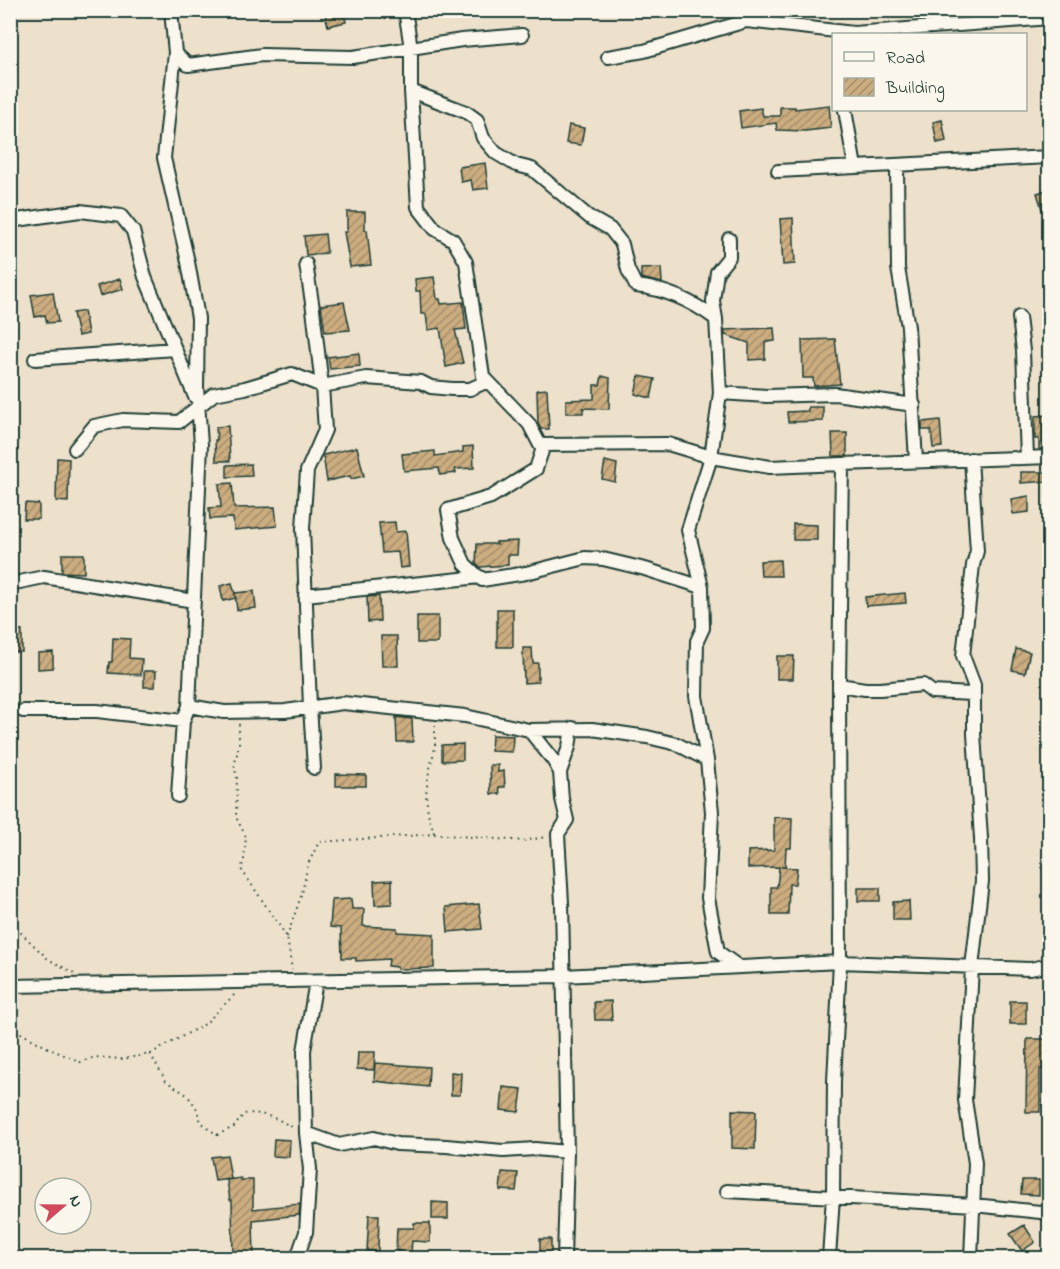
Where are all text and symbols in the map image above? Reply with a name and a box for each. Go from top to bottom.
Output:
legend [832,33,1027,111]
text: Road [886,46,925,72]
text: Building [885,76,945,103]
north arrow [33,1176,93,1236]
text: N [62,1192,88,1211]

